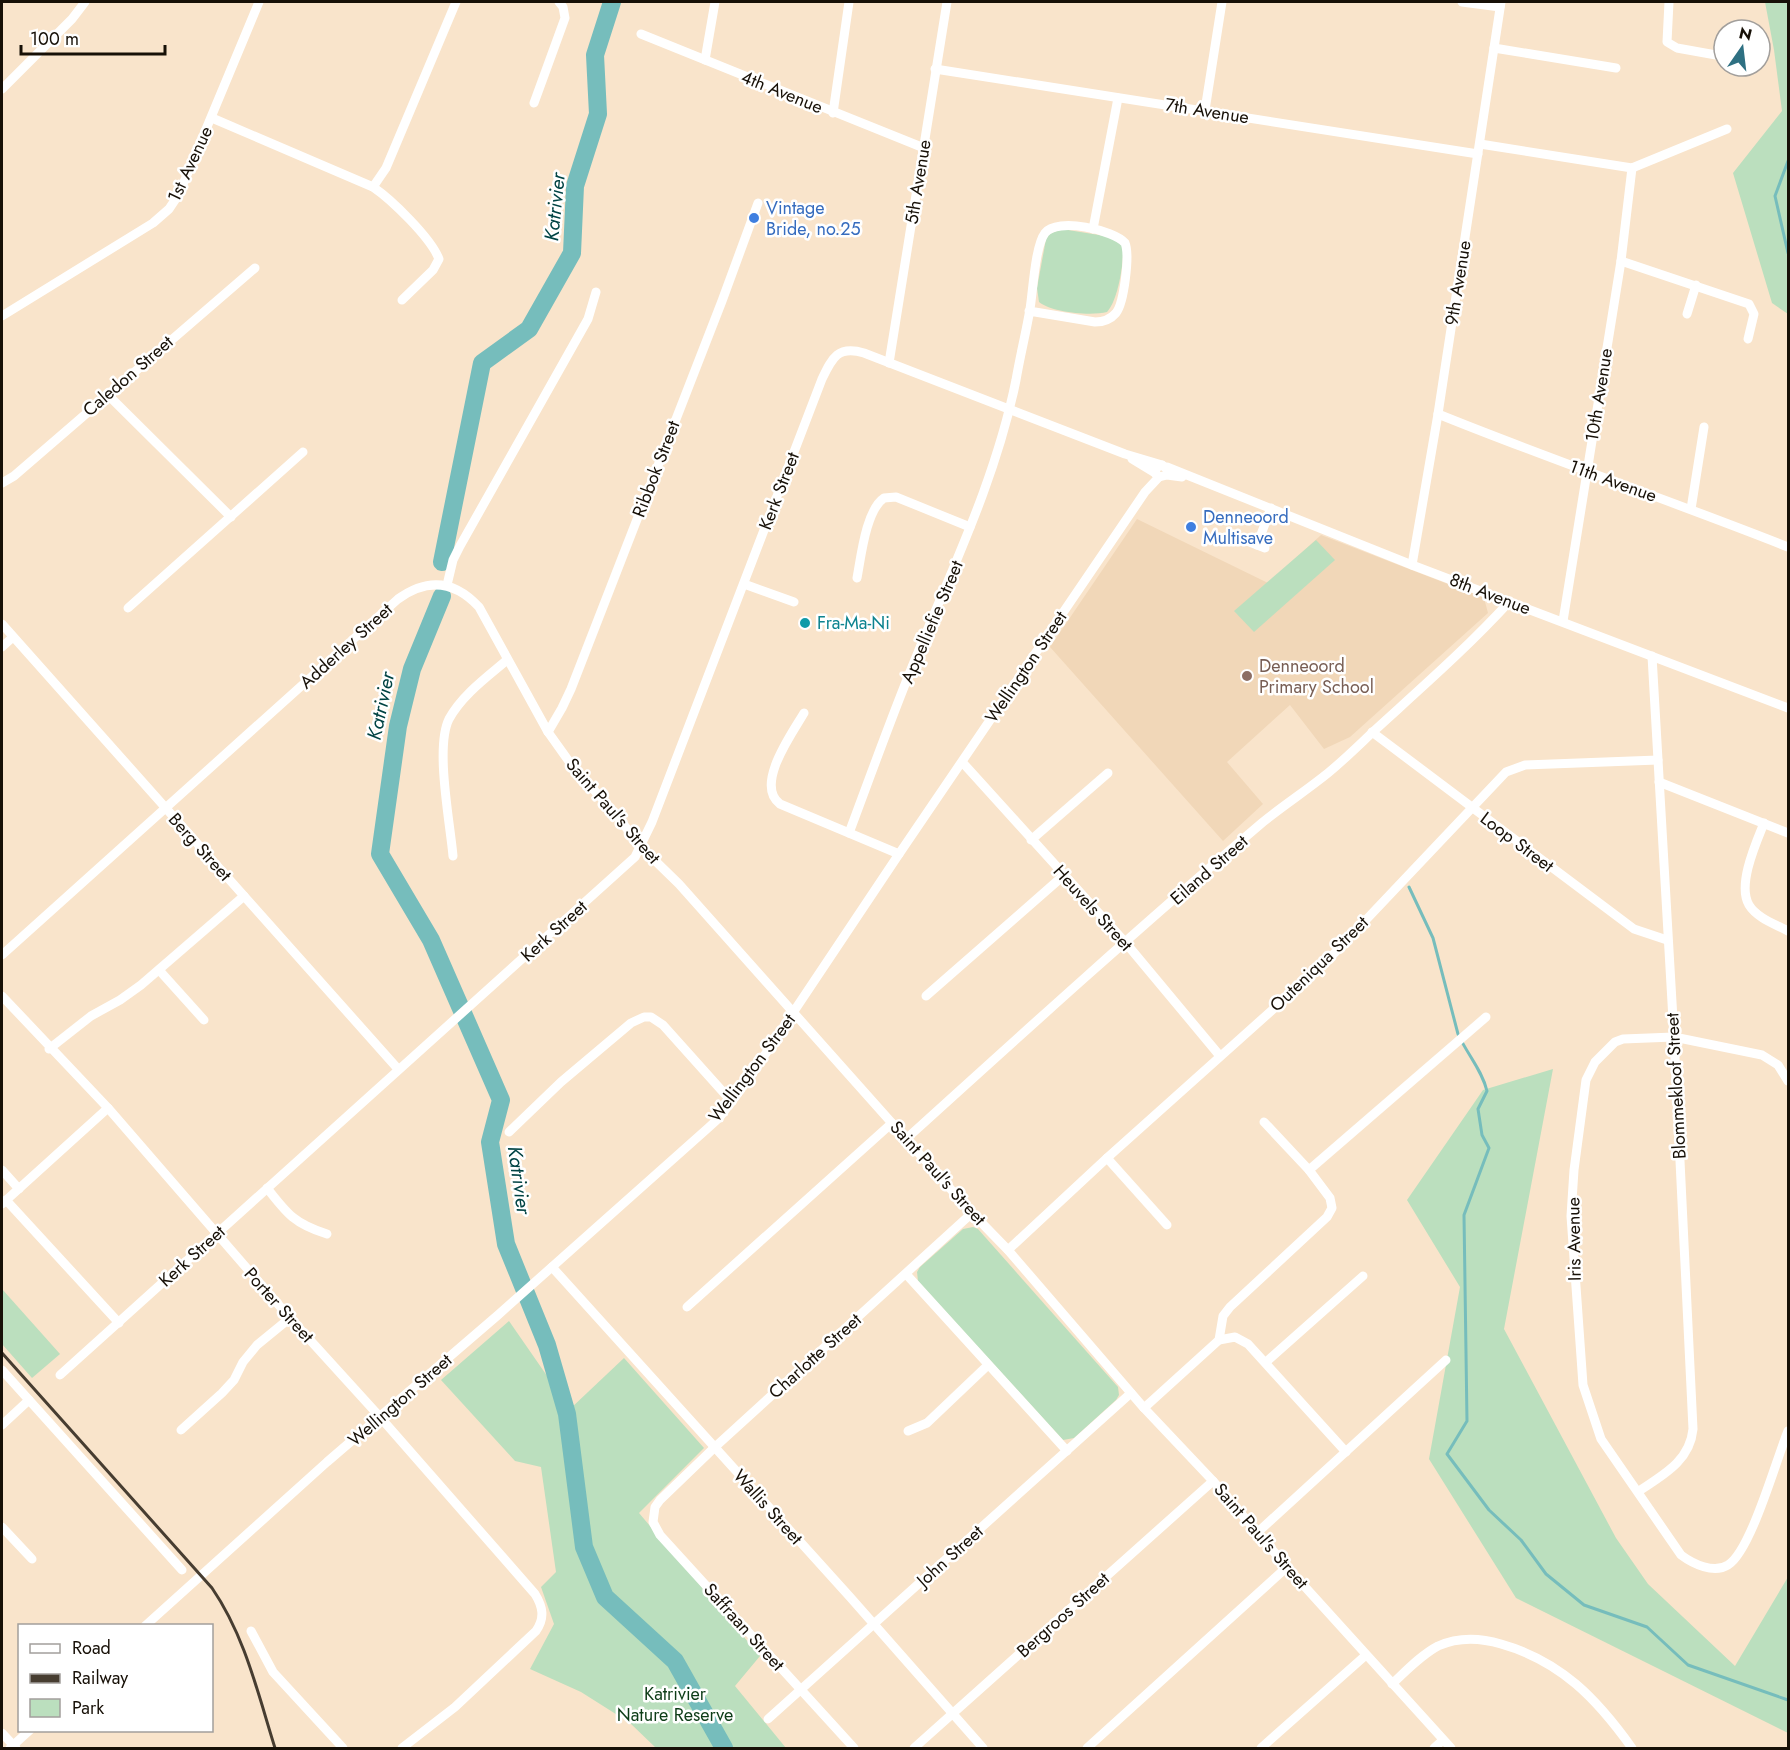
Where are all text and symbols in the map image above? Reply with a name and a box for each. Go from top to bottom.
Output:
scale bar [21,18,165,56]
north arrow [1712,18,1772,78]
text: N [1737,21,1754,47]
text: 100 m [30,26,79,52]
street label: 4th Avenue [737,64,827,120]
street label: 7th Avenue [1163,92,1251,130]
street label: 1st Avenue [161,122,219,206]
street label: 5th Avenue [898,138,938,226]
water label: Katrivier [537,170,573,243]
place label: Vintage Bride, no.25 [766,195,861,242]
marker: Vintage Bride, no.25 [747,211,761,225]
street label: 9th Avenue [1438,239,1478,327]
street label: Caledon Street [77,329,179,423]
street label: 10th Avenue [1579,346,1619,444]
street label: Ribbok Street [626,416,687,521]
street label: Kerk Street [752,448,806,534]
street label: 11th Avenue [1566,453,1660,509]
place label: Denneoord Multisave [1203,504,1289,551]
marker: Denneoord Multisave [1184,520,1198,534]
street label: Appelliefie Street [894,556,970,688]
street label: 8th Avenue [1446,567,1534,621]
street label: Adderley Street [294,597,399,695]
street label: Wellington Street [979,605,1074,728]
place label: Fra-Ma-Ni [817,610,890,636]
marker: Fra-Ma-Ni [798,616,812,630]
place label: Denneoord Primary School [1259,653,1374,700]
water label: Katrivier [360,668,403,743]
marker: Denneoord Primary School [1240,669,1254,683]
street label: Saint Paul's Street [560,752,667,870]
street label: Loop Street [1475,806,1560,879]
street label: Berg Street [162,807,238,887]
street label: Eiland Street [1164,828,1254,911]
street label: Heuvels Street [1047,859,1139,957]
street label: Kerk Street [515,894,593,968]
street label: Outeniqua Street [1264,910,1375,1018]
street label: Wellington Street [702,1008,802,1128]
street label: Blommekloof Street [1659,1011,1693,1160]
street label: Saint Paul's Street [884,1115,993,1232]
water label: Katrivier [500,1144,538,1217]
street label: Iris Avenue [1560,1197,1588,1281]
street label: Kerk Street [153,1219,231,1293]
street label: Porter Street [238,1262,320,1349]
street label: Charlotte Street [763,1307,868,1405]
street label: Wellington Street [342,1347,458,1453]
street label: Wallis Street [727,1464,809,1551]
street label: Saint Paul's Street [1208,1477,1315,1595]
street label: John Street [910,1519,989,1594]
street label: Bergroos Street [1011,1566,1116,1664]
street label: Saffraan Street [698,1577,791,1677]
legend [18,1624,213,1732]
text: Road [72,1635,111,1661]
text: Railway [72,1665,128,1691]
park label: Katrivier Nature Reserve [617,1681,733,1728]
text: Park [72,1695,104,1721]

